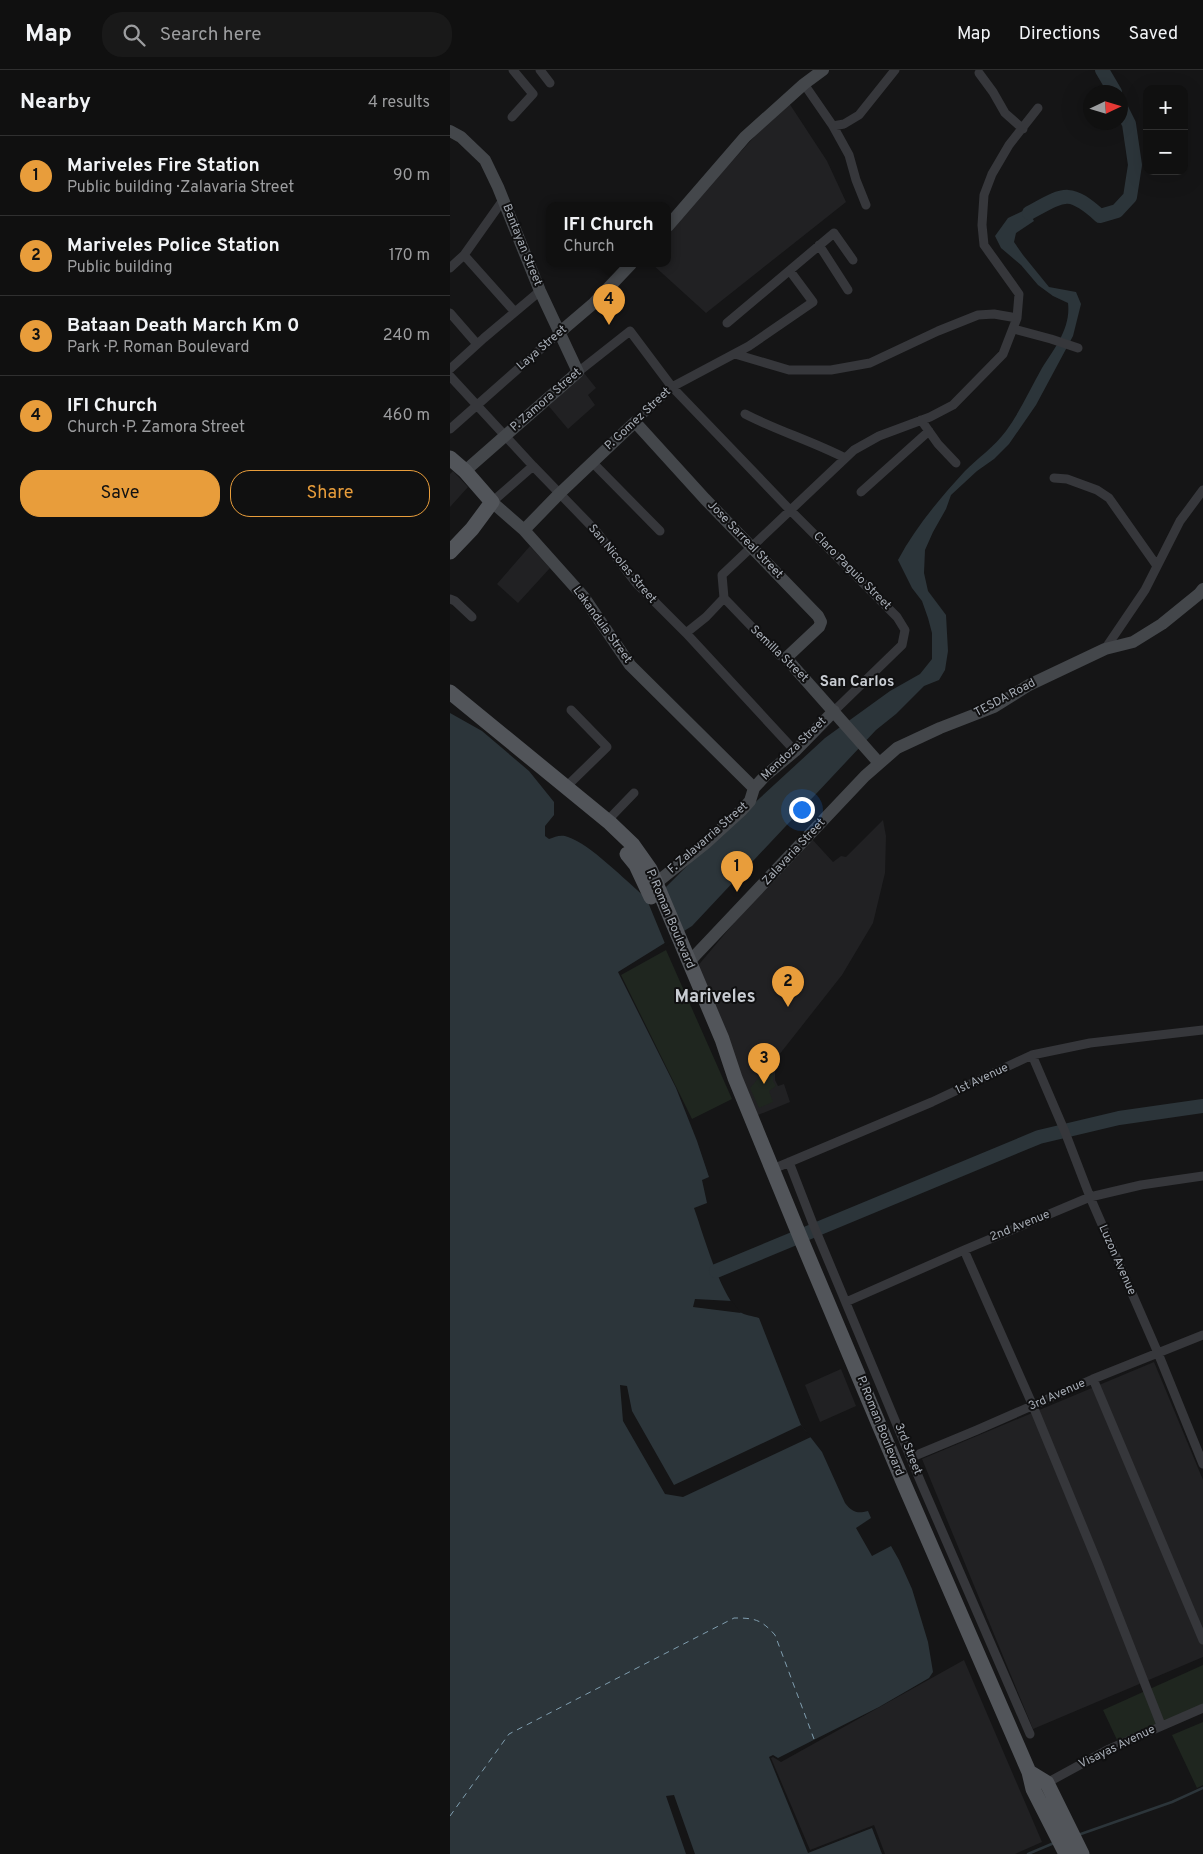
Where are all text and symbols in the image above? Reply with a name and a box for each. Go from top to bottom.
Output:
search box [102,12,452,57]
text: Map [25,20,72,50]
icon: search [120,21,148,49]
text: Search here [160,23,261,47]
text: Map [957,23,991,46]
text: Directions [1019,23,1101,46]
text: Saved [1129,23,1178,46]
north arrow [1083,85,1128,130]
map controls [1143,85,1188,175]
button: + [1143,85,1188,130]
text: Nearby [20,89,91,116]
text: 4 results [368,93,430,113]
button: − [1143,130,1188,175]
text: Mariveles Fire Station [67,154,260,178]
text: 1 [33,166,39,186]
text: 90 m [393,166,430,186]
text: Public building · Zalavaria Street [67,178,294,198]
street label: Bantayan Street [498,202,546,288]
popup [546,202,671,267]
text: IFI Church [563,213,654,237]
text: Mariveles Police Station [67,234,280,258]
text: Church [563,237,615,257]
text: 2 [31,246,41,266]
text: 170 m [389,246,430,266]
text: Public building [67,258,172,278]
pin: 4 [593,284,625,325]
text: Bataan Death March Km 0 [67,314,299,338]
street label: Laya Street [514,322,570,374]
text: 3 [31,326,41,346]
text: 240 m [383,326,430,346]
text: Park · P. Roman Boulevard [67,338,249,358]
street label: P. Zamora Street [507,365,585,435]
street label: P. Gomez Street [601,384,675,454]
text: IFI Church [67,394,157,418]
text: 4 [31,406,41,426]
text: 460 m [383,406,430,426]
text: Church · P. Zamora Street [67,418,245,438]
button: Save [20,470,220,517]
button: Share [230,470,430,517]
street label: Jose Sarreal Street [704,498,786,582]
street label: San Nicolas Street [584,521,660,607]
street label: Claro Paguio Street [810,529,894,613]
street label: Lakandula Street [569,583,635,667]
street label: Semilla Street [746,622,812,686]
district label: San Carlos [820,673,894,692]
street label: TESDA Road [972,675,1038,721]
street label: Mendoza Street [758,714,830,784]
your location [789,797,815,823]
street label: F. Zalavarria Street [664,799,752,877]
street label: Zalavaria Street [759,815,829,889]
pin: 1 [721,851,753,892]
street label: P. Roman Boulevard [642,867,698,971]
pin: 2 [772,966,804,1007]
district label: Mariveles [674,986,756,1009]
pin: 3 [748,1043,780,1084]
street label: 1st Avenue [953,1060,1011,1098]
street label: 2nd Avenue [988,1207,1052,1245]
street label: Luzon Avenue [1094,1222,1140,1298]
street label: P. Roman Boulevard [853,1374,907,1478]
street label: 3rd Avenue [1026,1375,1088,1415]
street label: 3rd Street [890,1421,926,1477]
street label: Visayas Avenue [1076,1722,1158,1772]

